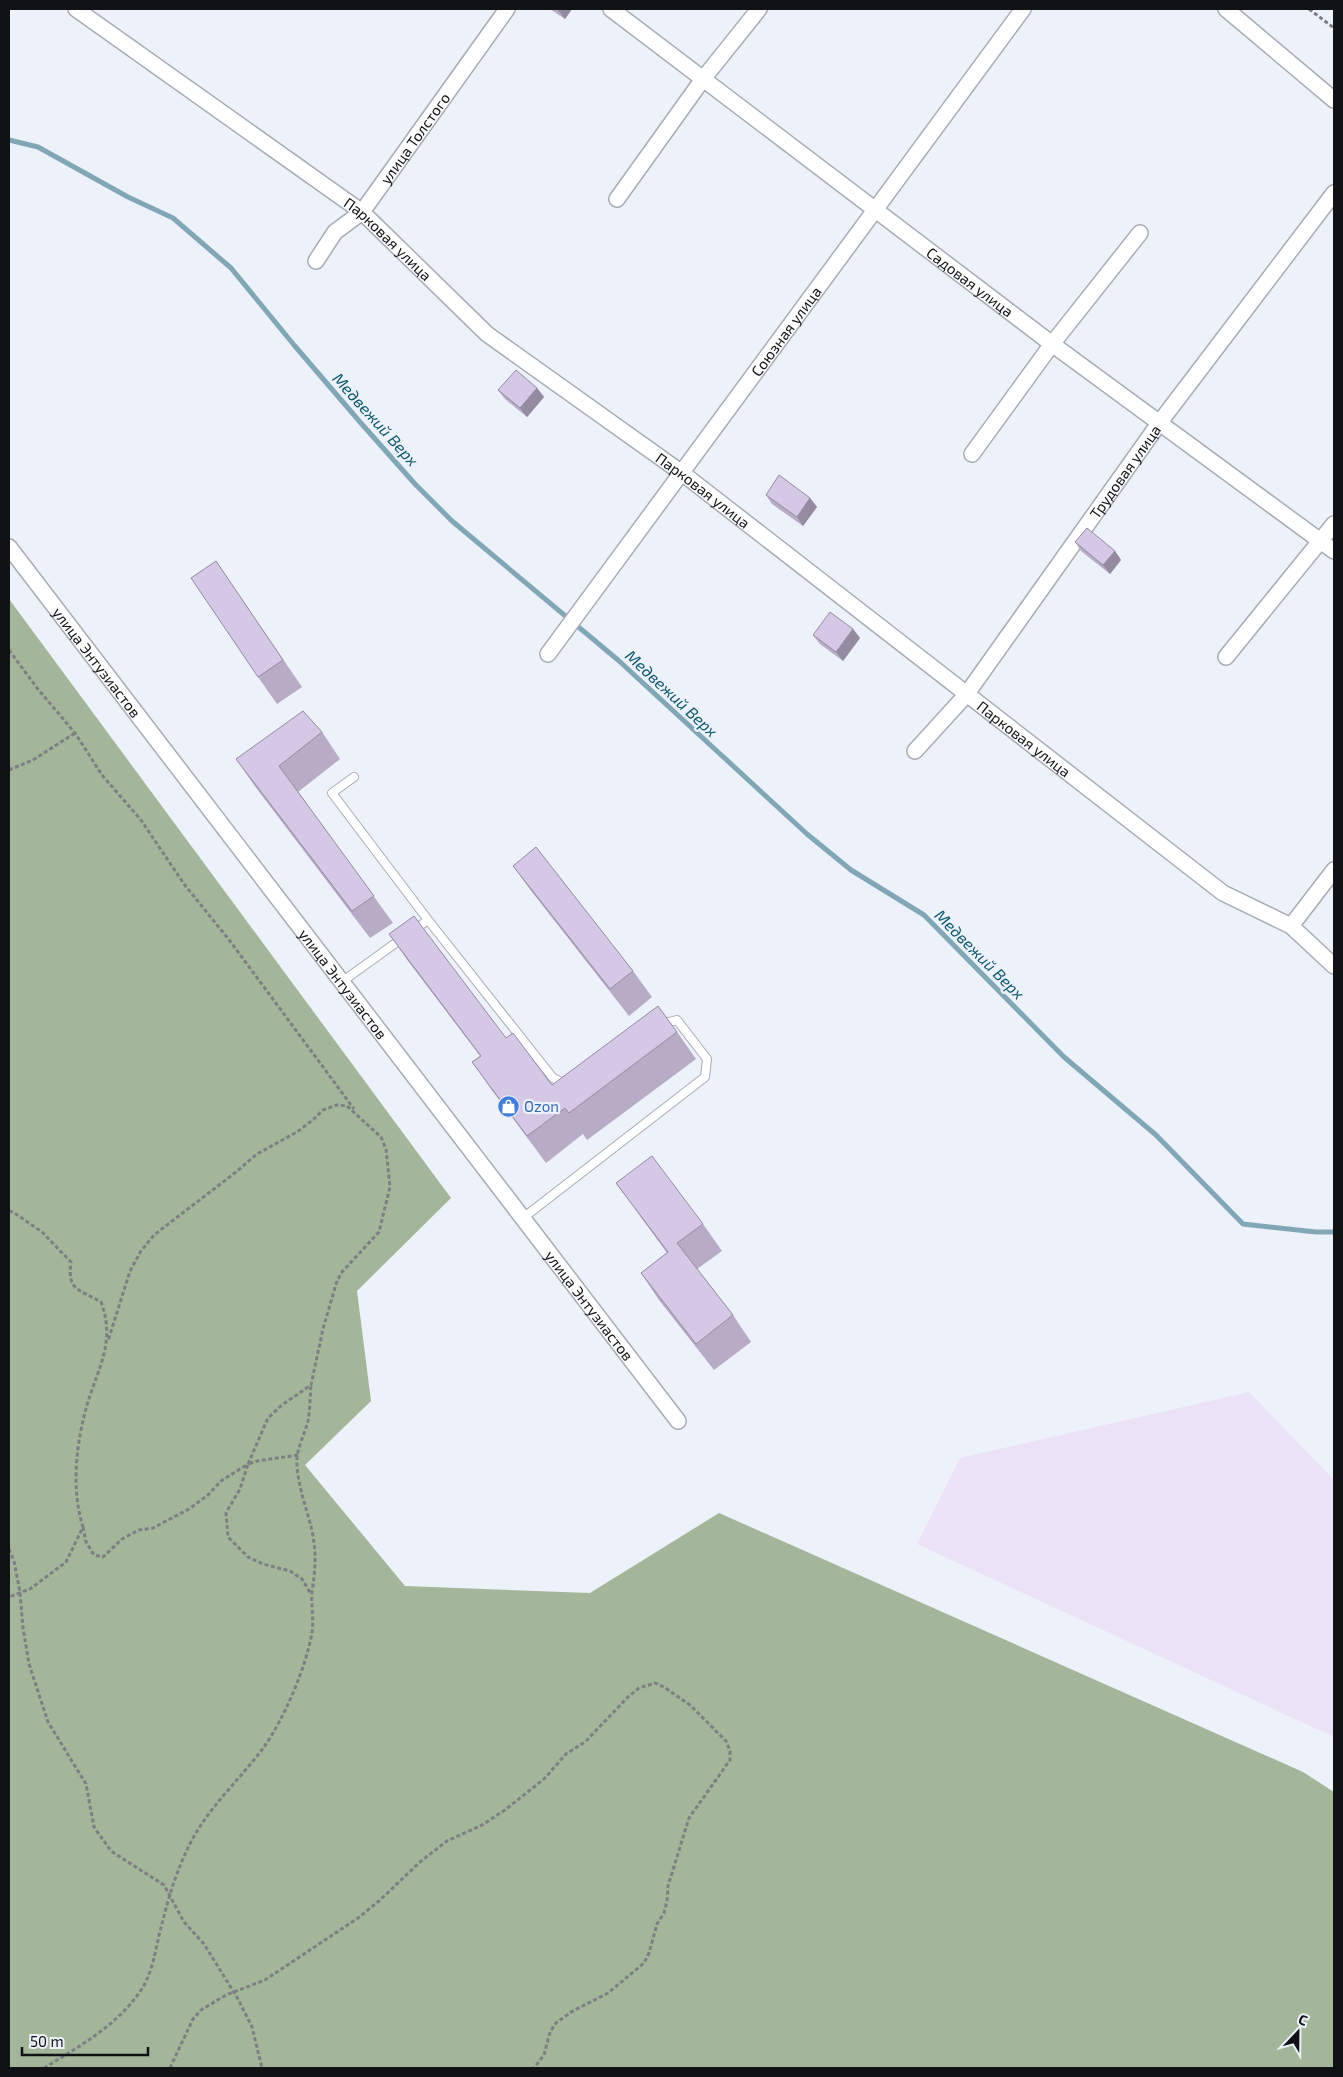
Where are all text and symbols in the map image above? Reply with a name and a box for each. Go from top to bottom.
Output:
street label: улица Толстого [376,89,453,188]
street label: Парковая улица [341,193,436,284]
street label: Садовая улица [923,243,1017,320]
street label: Союзная улица [747,283,825,379]
water label: Медвежий Верх [329,368,423,470]
street label: Трудовая улица [1085,421,1164,522]
street label: Парковая улица [653,448,754,532]
street label: улица Энтузиастов [48,603,145,721]
water label: Медвежий Верх [622,646,722,741]
street label: Парковая улица [974,697,1075,781]
water label: Медвежий Верх [931,905,1029,1003]
street label: улица Энтузиастов [295,925,391,1042]
shop icon: Ozon [496,1094,520,1118]
place label: Ozon [524,1097,559,1115]
street label: улица Энтузиастов [541,1247,637,1364]
north arrow [1273,2007,1323,2057]
text: С [1296,2010,1310,2029]
scale bar [22,2024,149,2056]
text: 50 m [30,2032,64,2050]

